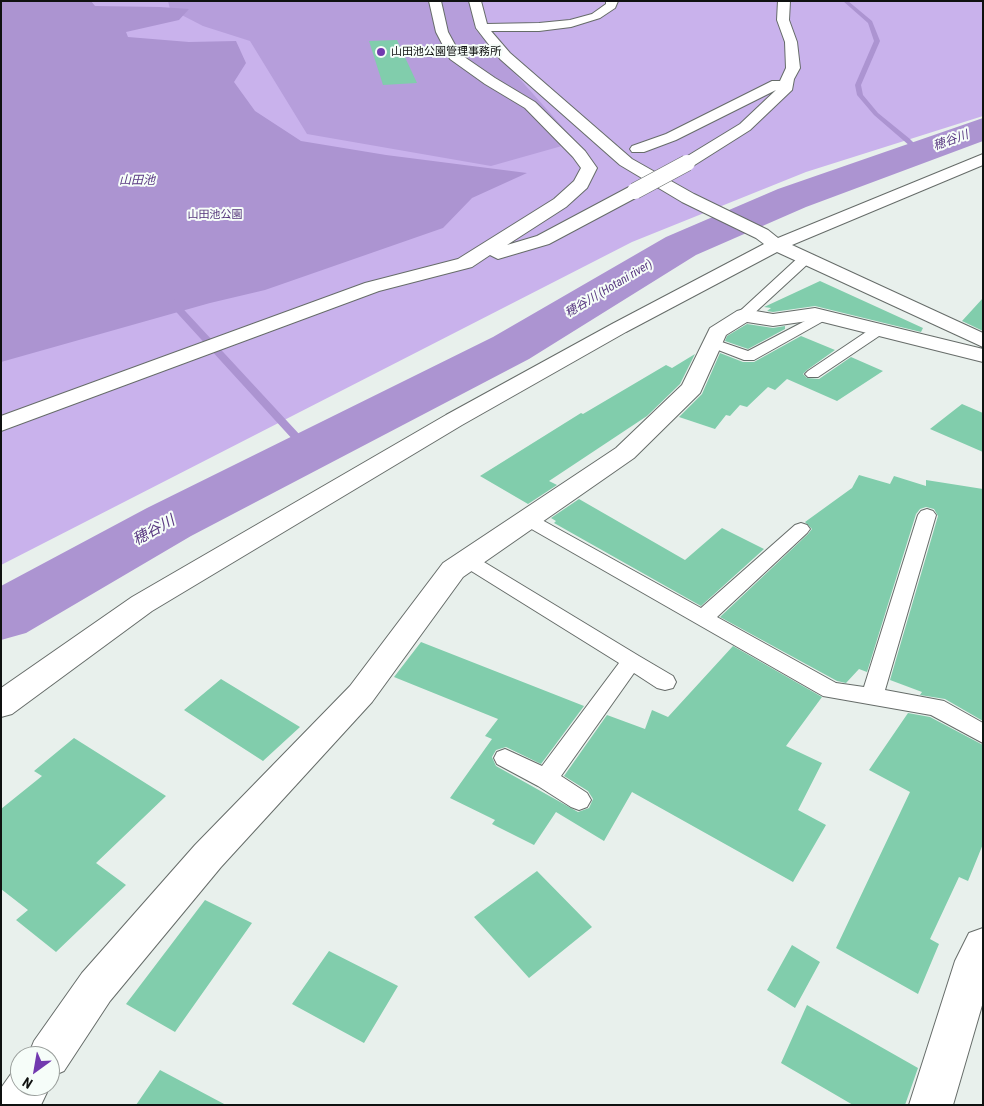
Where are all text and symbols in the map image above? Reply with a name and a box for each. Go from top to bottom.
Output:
place label: 山田池公園管理事務所 [391,45,501,59]
marker: 山田池公園管理事務所 [375,46,387,58]
water label: 穂谷川 [932,128,970,154]
water label: 山田池 [119,174,155,188]
park label: 山田池公園 [188,208,242,222]
water label: 穂谷川 (Hotani river) [563,257,655,321]
water label: 穂谷川 [130,512,178,550]
north arrow [10,1046,60,1096]
text: N [20,1074,35,1092]

